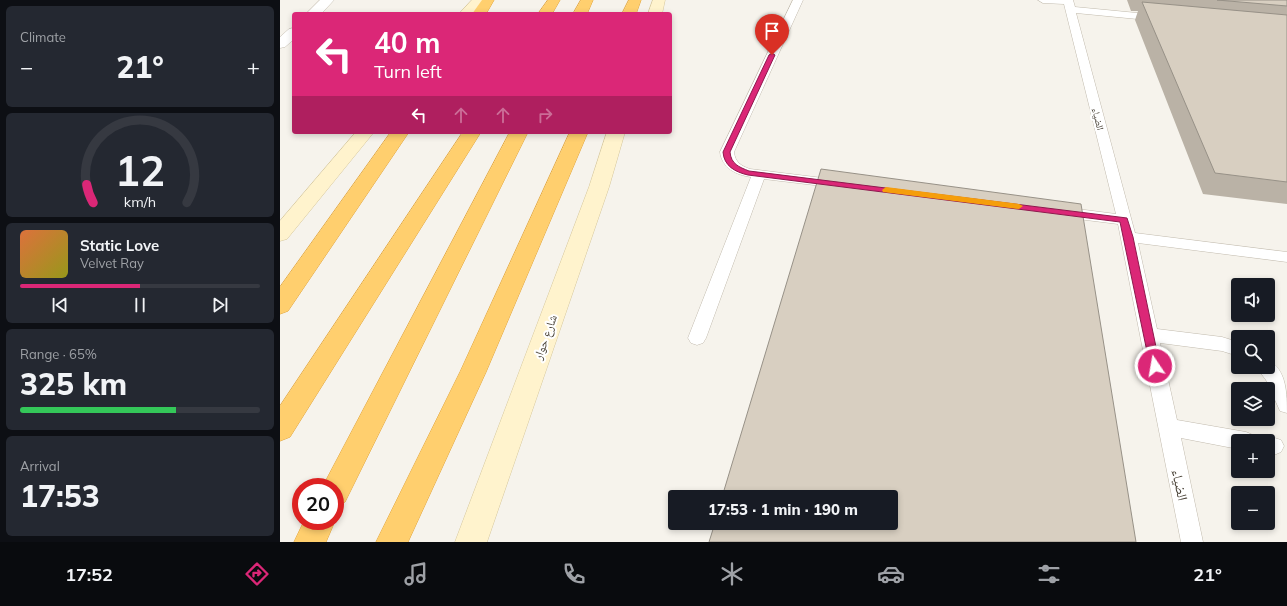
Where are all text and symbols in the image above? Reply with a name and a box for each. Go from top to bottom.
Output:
pin [755,14,789,55]
icon: arrive [761,20,783,42]
text: 40 m [374,25,440,60]
icon: left [308,28,360,80]
text: Climate [20,29,66,45]
text: 21° [116,48,164,86]
text: − [20,53,33,81]
text: + [247,53,260,81]
text: Turn left [374,60,442,83]
icon: left [408,104,430,126]
icon: ahead [450,104,472,126]
icon: ahead [492,104,514,126]
icon: right [534,104,556,126]
street label: الضياء [1089,106,1107,132]
text: 12 [115,143,165,195]
text: km/h [124,192,156,210]
text: Static Love [80,236,159,255]
text: Velvet Ray [80,255,144,271]
map controls [1231,278,1275,530]
button: sound [1231,278,1275,322]
icon: previous [49,294,71,316]
icon: pause [129,294,151,316]
icon: next [209,294,231,316]
street label: شارع حوار [530,312,561,363]
button: search [1231,330,1275,374]
position arrow [1134,345,1176,387]
text: Range · 65% [20,346,97,362]
text: 325 km [20,365,127,403]
button: layers [1231,382,1275,426]
button: + [1231,434,1275,478]
text: Arrival [20,458,60,474]
street label: الضياء [1168,468,1192,502]
text: 17:53 [20,477,100,515]
speed limit sign: 20 [292,478,344,530]
button: − [1231,486,1275,530]
text: 17:53 · 1 min · 190 m [708,500,858,519]
icon: directions [243,560,271,588]
icon: music [402,560,430,588]
icon: phone [560,560,588,588]
icon: climate [718,560,746,588]
icon: car [877,560,905,588]
icon: filters [1035,560,1063,588]
text: 17:52 [65,563,113,586]
text: 21° [1193,563,1222,586]

